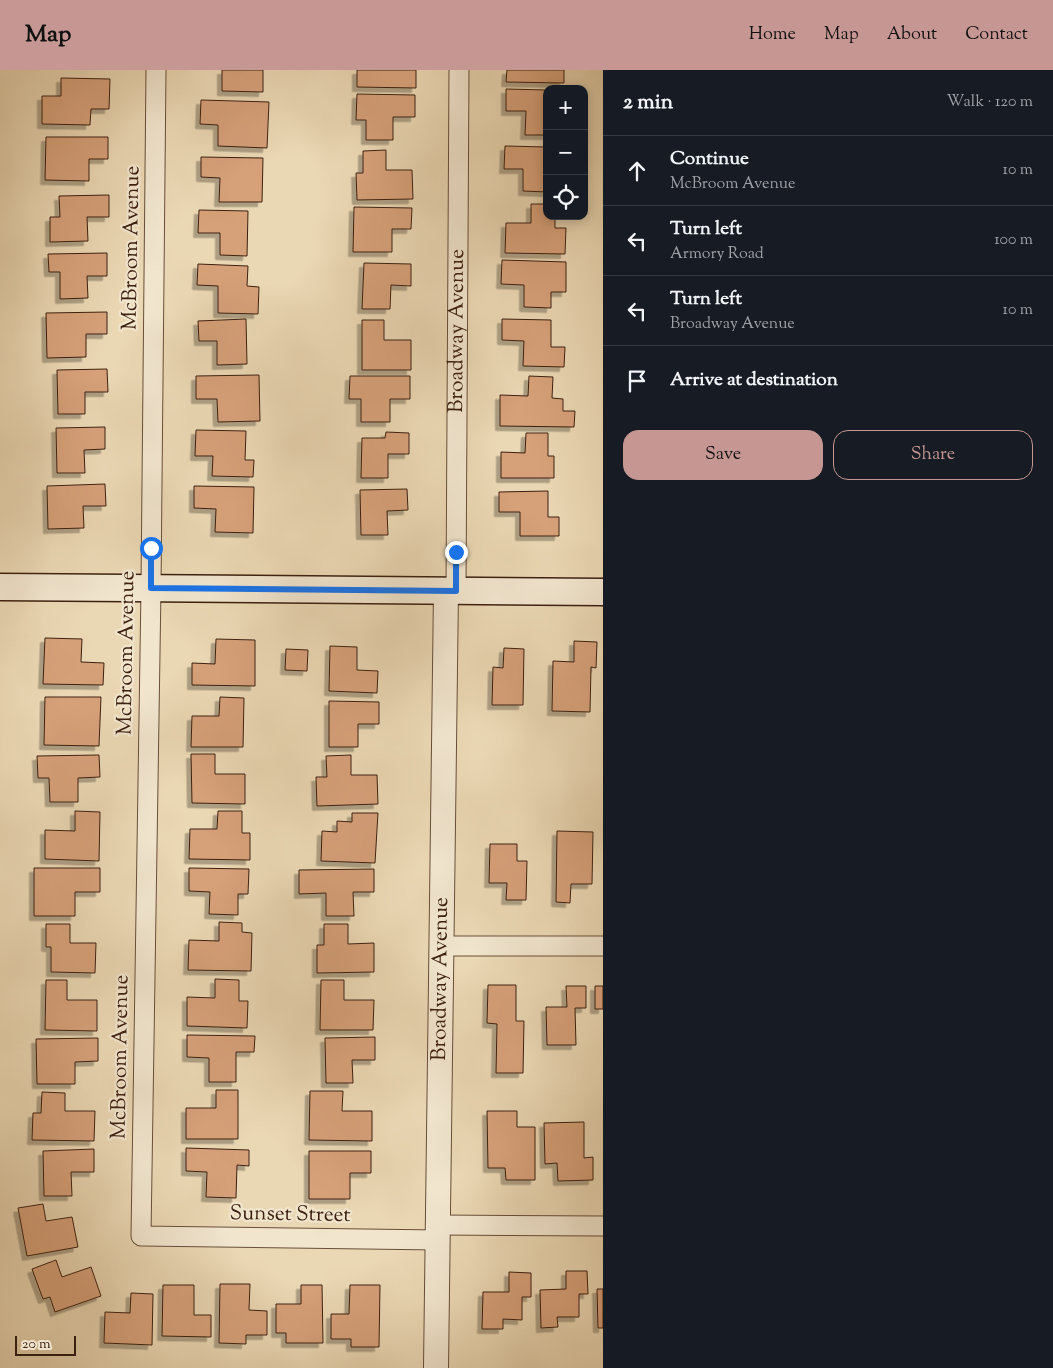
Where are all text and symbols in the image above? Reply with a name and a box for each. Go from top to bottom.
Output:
text: Map [25,18,71,52]
text: Home [749,22,796,48]
text: Map [824,22,859,48]
text: About [887,22,937,48]
text: Contact [965,22,1028,48]
map controls [543,85,588,220]
button: + [543,85,588,130]
text: 2 min [623,88,673,118]
text: Walk · 120 m [947,91,1033,114]
button: − [543,130,588,175]
text: Continue [670,146,749,173]
icon: ahead [623,157,651,185]
text: 10 m [1003,159,1033,182]
street label: McBroom Avenue [116,165,148,331]
text: McBroom Avenue [670,173,795,196]
button: locate [543,175,588,220]
text: Turn left [670,216,742,243]
icon: left [623,227,651,255]
text: 100 m [994,229,1033,252]
text: Armory Road [670,243,764,266]
street label: Broadway Avenue [442,249,473,413]
text: Turn left [670,286,742,313]
icon: left [623,297,651,325]
text: 10 m [1003,299,1033,322]
text: Broadway Avenue [670,313,795,336]
icon: arrive [623,367,651,395]
text: Arrive at destination [670,367,838,394]
button: Save [623,430,823,480]
button: Share [833,430,1033,480]
route start [140,537,163,560]
route end [445,541,468,564]
street label: McBroom Avenue [111,570,143,736]
street label: Broadway Avenue [425,897,457,1061]
street label: McBroom Avenue [105,974,137,1140]
street label: Sunset Street [229,1199,351,1231]
scale bar [15,1333,76,1356]
text: 20 m [22,1335,51,1355]

